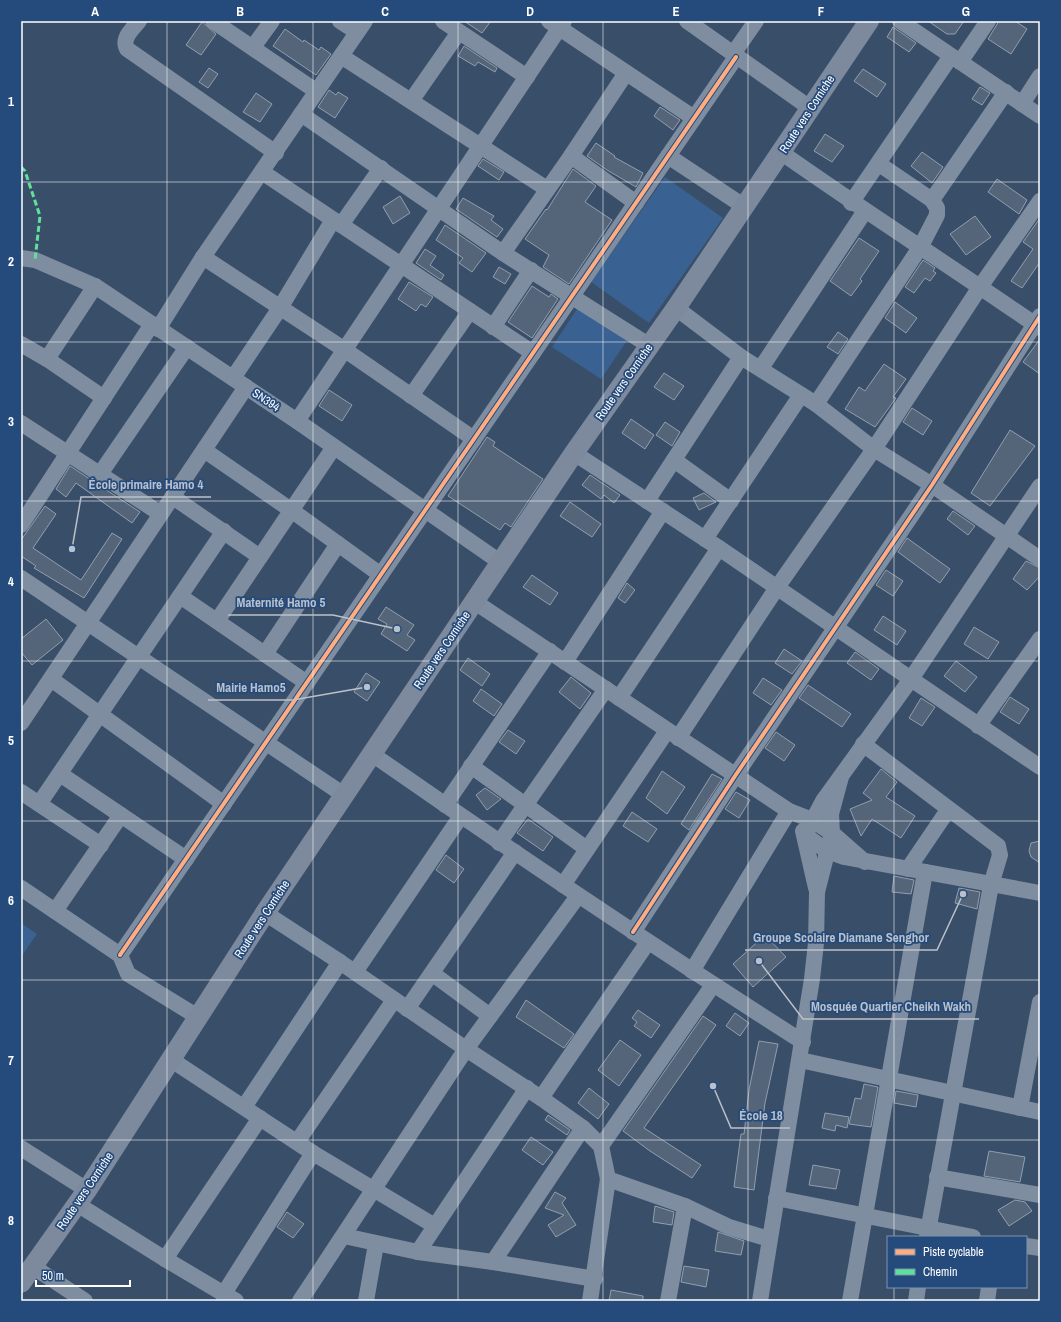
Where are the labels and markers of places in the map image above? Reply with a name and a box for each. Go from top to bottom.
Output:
callout: École primaire Hamo 4 [81,472,211,497]
callout: Maternité Hamo 5 [228,590,333,615]
callout: Mairie Hamo5 [208,675,293,700]
callout: Groupe Scolaire Diamane Senghor [745,925,937,950]
callout: Mosquée Quartier Cheikh Wakh [803,994,979,1019]
callout: École 18 [731,1103,790,1128]

